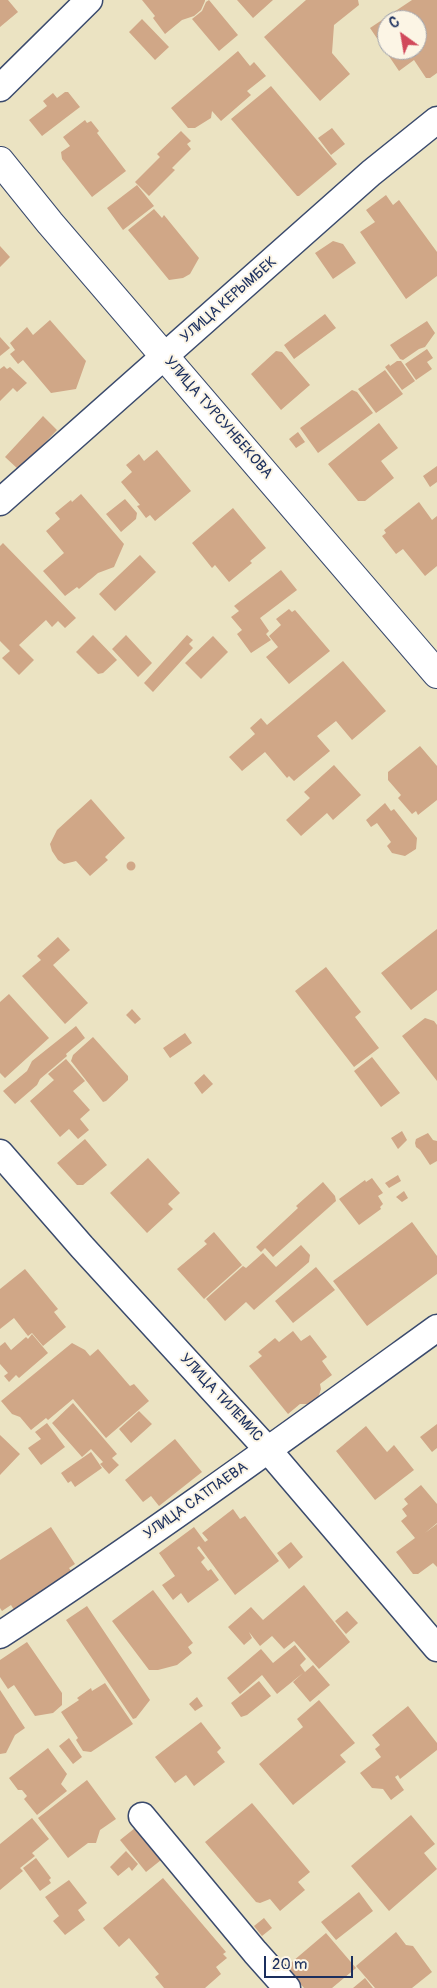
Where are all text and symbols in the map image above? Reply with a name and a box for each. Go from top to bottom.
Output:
north arrow [377,10,427,60]
text: С [386,13,402,32]
street label: УЛИЦА КЕРЫМБЕК [177,253,281,347]
street label: УЛИЦА ТУРСУНБЕКОВА [160,353,276,483]
street label: УЛИЦА ТИЛЕМИС [176,1350,266,1446]
street label: УЛИЦА САТПАЕВА [141,1458,251,1544]
scale bar [267,1946,356,1978]
text: 20 m [272,1955,307,1974]

